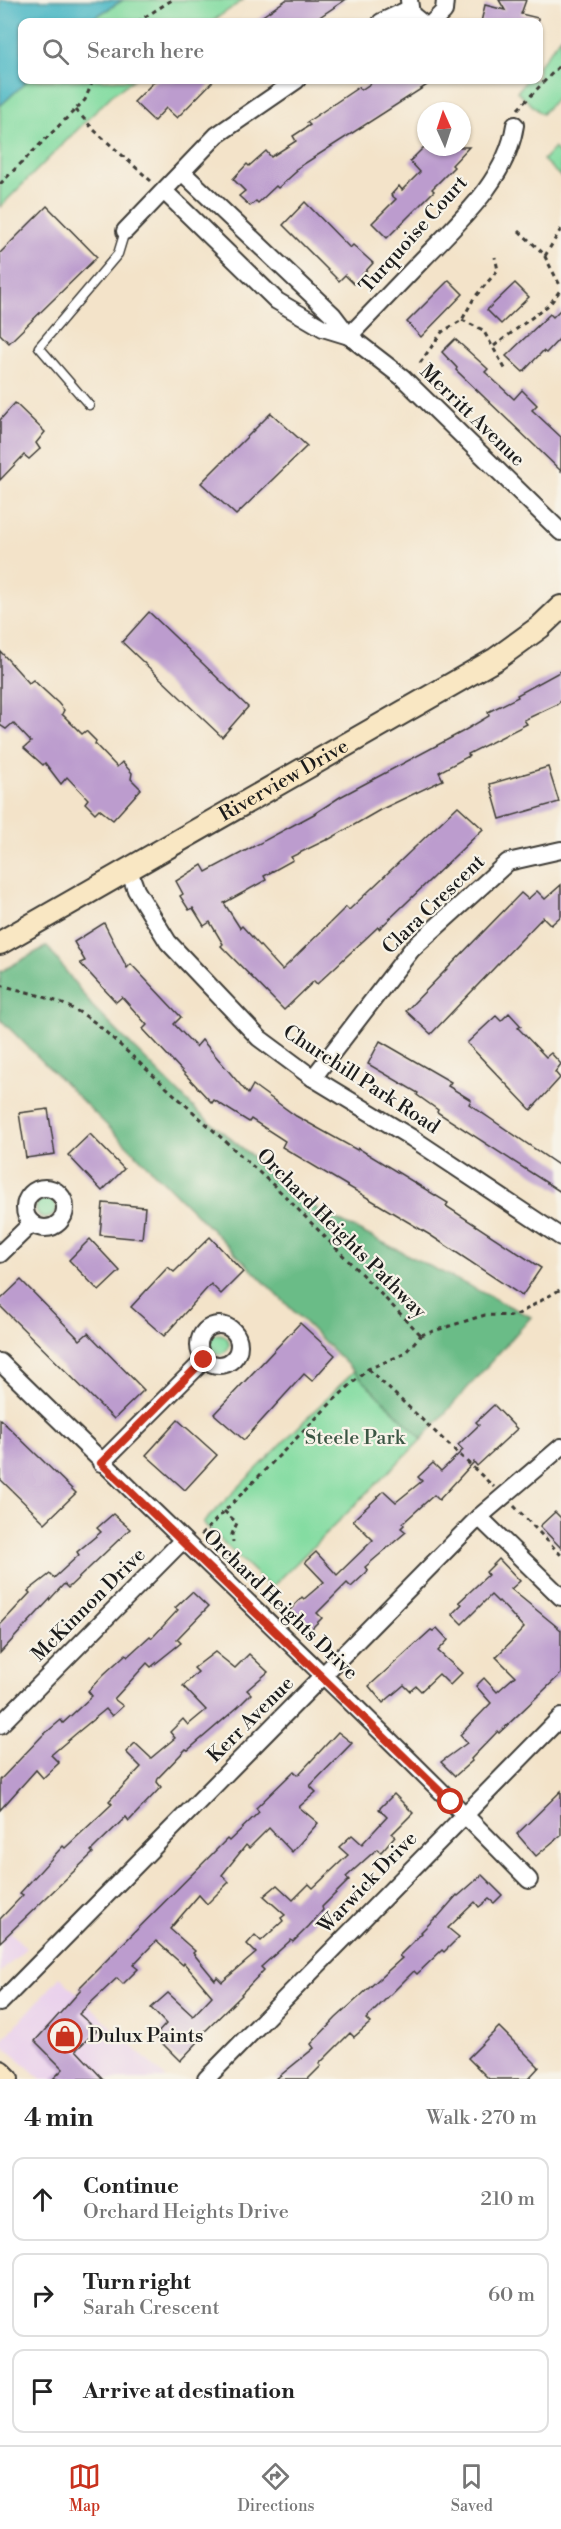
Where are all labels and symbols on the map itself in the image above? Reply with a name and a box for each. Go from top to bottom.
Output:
north arrow [417,102,471,156]
street label: Turquoise Court [355,171,473,299]
street label: Merritt Avenue [414,360,530,472]
street label: Riverview Drive [215,734,353,827]
street label: Clara Crescent [378,850,490,960]
street label: Churchill Park Road [278,1020,445,1140]
street label: Orchard Heights Pathway [251,1144,432,1325]
route end [190,1346,216,1372]
park label: Steele Park [305,1426,407,1451]
street label: Orchard Heights Drive [197,1525,363,1685]
street label: McKinnon Drive [27,1543,151,1667]
street label: Kerr Avenue [202,1671,300,1769]
route start [437,1788,463,1814]
street label: Warwick Drive [312,1827,423,1940]
shop icon: Dulux Paints [47,2018,83,2054]
place label: Dulux Paints [88,2024,204,2049]

